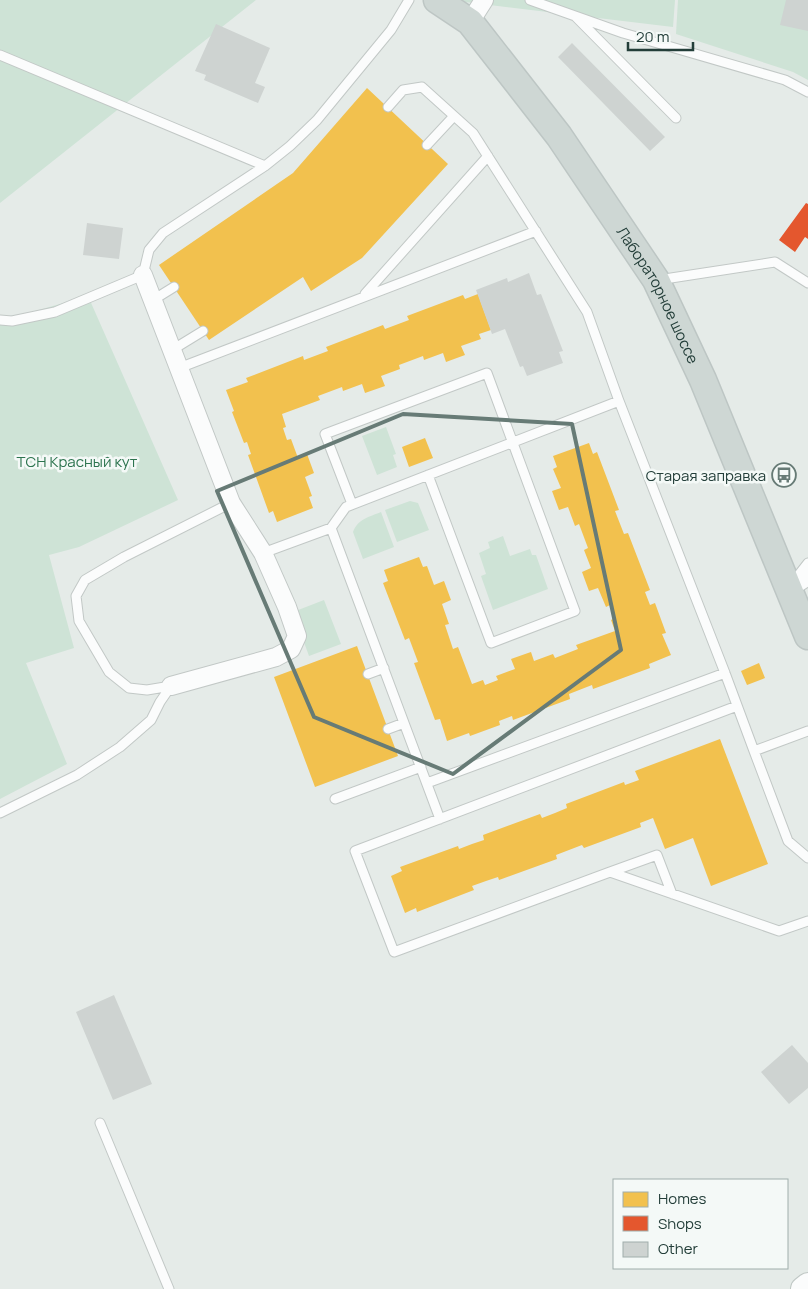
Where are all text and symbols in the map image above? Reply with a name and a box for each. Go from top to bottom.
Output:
scale bar [628,20,693,52]
text: 20 m [636,26,669,47]
street label: Лабораторное шоссе [612,222,704,367]
park label: ТСН Красный кут [17,451,138,472]
bus stop icon: Старая заправка [771,462,797,488]
place label: Старая заправка [646,465,766,486]
legend [613,1179,788,1269]
text: Homes [658,1188,707,1209]
text: Shops [658,1213,702,1234]
text: Other [658,1238,699,1259]

